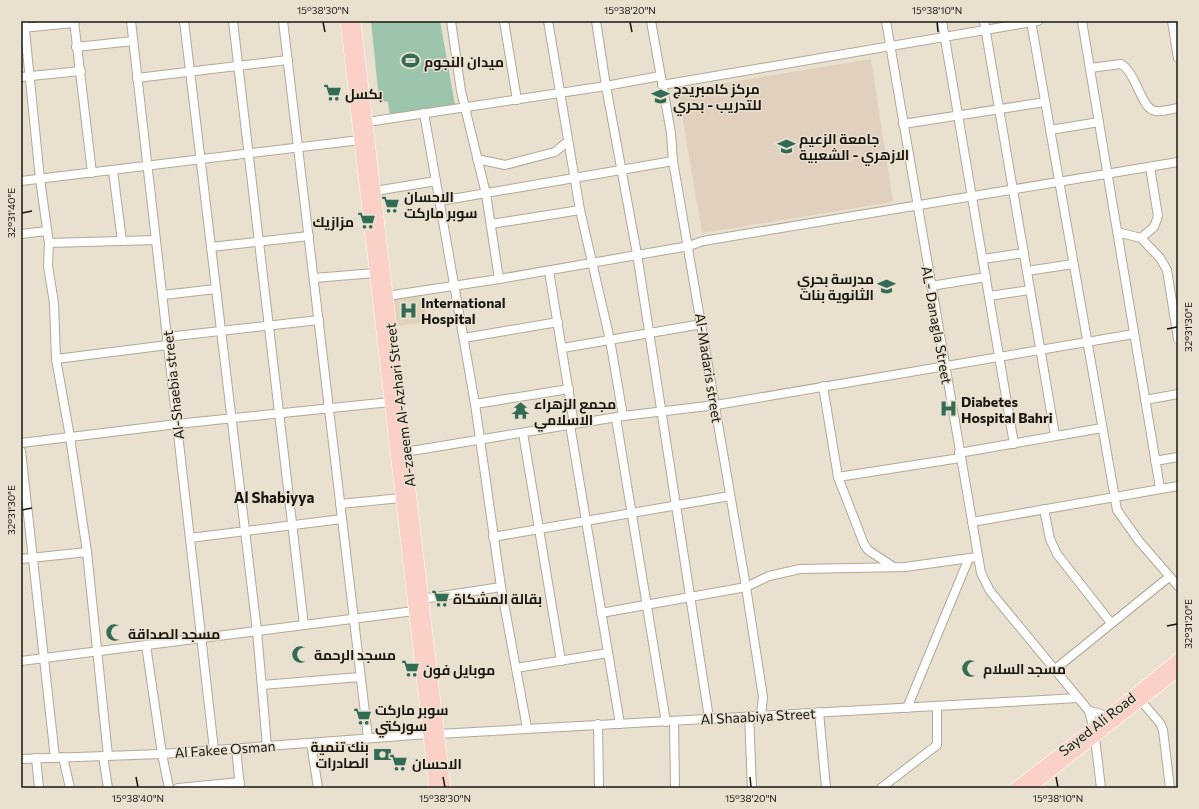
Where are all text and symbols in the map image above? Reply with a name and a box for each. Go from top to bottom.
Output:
text: 15°38'30"N [297,4,349,16]
text: 15°38'20"N [604,4,656,16]
text: 15°38'10"N [912,4,962,16]
sports icon: ميدان النجوم [401,51,421,71]
place label: ميدان النجوم [424,53,504,72]
place label: مركز كامبريدج للتدريب - بحري [673,80,762,116]
supermarket icon: بكسل [322,83,342,103]
place label: بكسل [345,85,383,103]
school or university icon: مركز كامبريدج للتدريب - بحري [650,86,670,106]
place label: جامعة الزعيم الازهري - الشعبية [799,130,909,166]
school or university icon: جامعة الزعيم الازهري - الشعبية [776,136,796,156]
text: 32°31'40"E [5,188,17,238]
place label: الاحسان سوبر ماركت [404,188,478,222]
supermarket icon: الاحسان سوبر ماركت [381,194,401,214]
supermarket icon: مزازيك [357,211,377,231]
place label: مزازيك [312,213,354,231]
street label: AL- Danagla Street [918,264,956,386]
place label: مدرسة بحري الثانوية بنات [797,270,874,304]
school or university icon: مدرسة بحري الثانوية بنات [877,276,897,296]
place label: International Hospital [421,294,505,327]
hospital icon: International Hospital [398,300,418,320]
text: 32°31'30"E [1182,302,1194,352]
street label: Al-Madaris street [692,312,726,424]
street label: Al-zaeem Al-Azhari Street [381,322,419,488]
street label: Al-Shaebia street [159,329,187,440]
place label: Diabetes Hospital Bahri [961,393,1053,426]
place label: مجمع الزهراء الاسلامي [534,395,616,432]
hospital icon: Diabetes Hospital Bahri [938,399,958,419]
temple icon: مجمع الزهراء الاسلامي [511,401,531,421]
text: 32°31'30"E [5,485,17,535]
district label: Al Shabiyya [234,488,314,506]
supermarket icon: بقالة المشكاة [430,588,450,608]
place label: بقالة المشكاة [453,590,542,607]
text: 32°31'20"E [1182,599,1194,649]
mosque icon: مسجد الصداقة [105,623,125,643]
place label: مسجد الصداقة [128,625,220,642]
mosque icon: مسجد الرحمة [291,644,311,664]
place label: مسجد الرحمة [314,646,396,664]
mosque icon: مسجد السلام [960,658,980,678]
supermarket icon: موبايل فون [400,659,420,679]
place label: مسجد السلام [983,660,1066,679]
place label: موبايل فون [423,661,495,679]
street label: Sayed Ali Road [1055,689,1139,759]
place label: سوبر ماركت سوركتي [375,701,449,738]
street label: Al Shaabiya Street [700,704,816,728]
supermarket icon: سوبر ماركت سوركتي [352,707,372,727]
street label: Al Fakee Osman [174,737,276,761]
place label: بنك تنمية الصادرات [311,738,369,771]
bank icon: بنك تنمية الصادرات [372,744,392,764]
supermarket icon: الاحسان [389,753,409,773]
place label: الاحسان [412,755,462,772]
text: 15°38'40"N [112,792,164,804]
text: 15°38'30"N [419,792,471,804]
text: 15°38'20"N [725,792,777,804]
text: 15°38'10"N [1033,792,1083,804]

